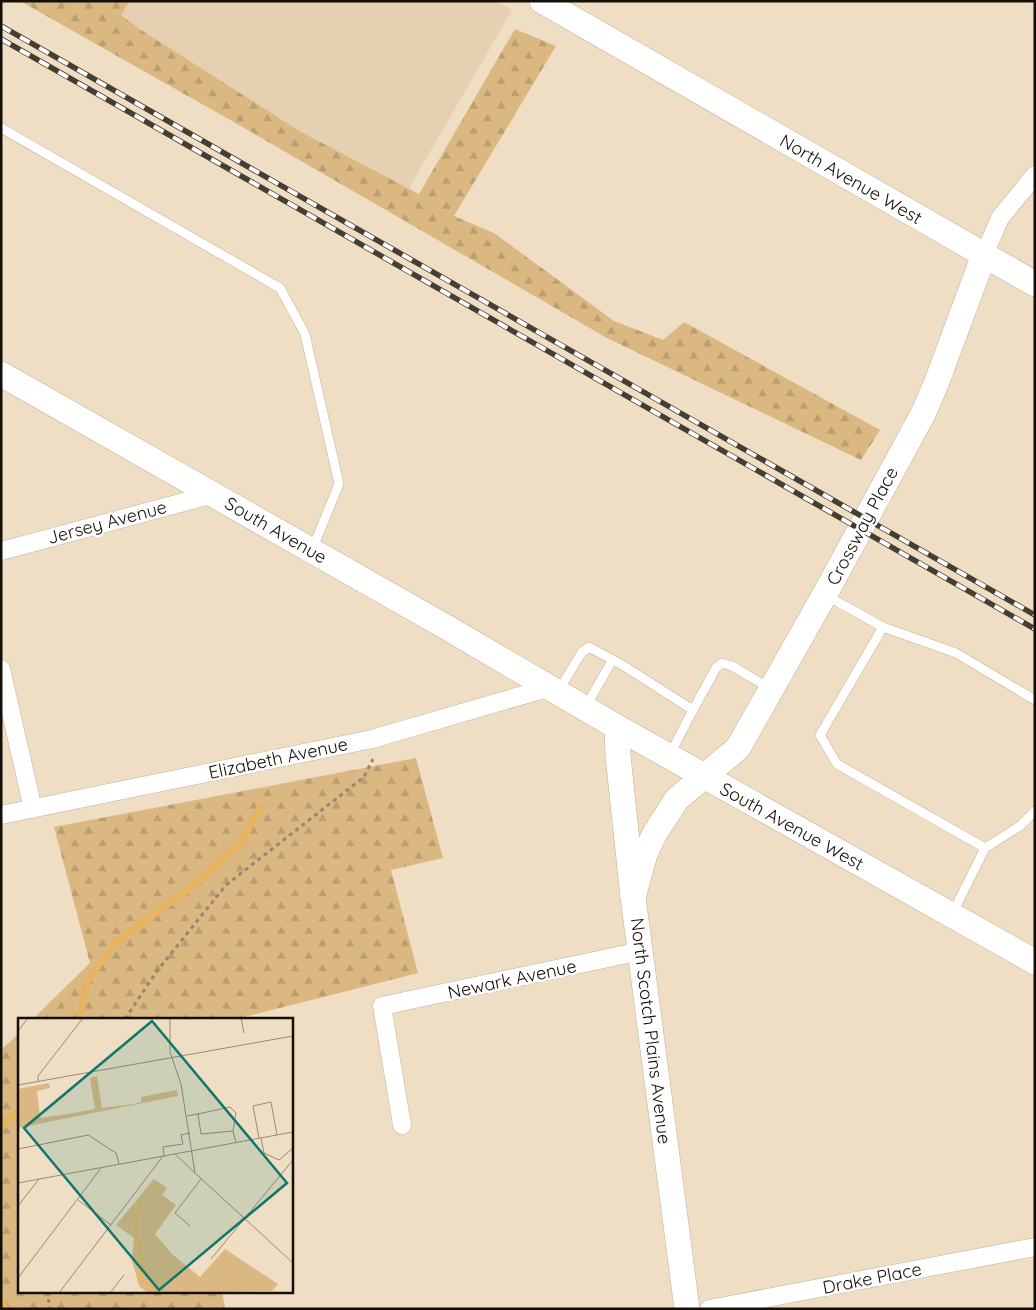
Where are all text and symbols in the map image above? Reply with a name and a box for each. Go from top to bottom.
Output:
street label: North Avenue West [776,129,926,229]
street label: Crossway Place [821,463,903,589]
street label: South Avenue [221,492,331,568]
street label: Jersey Avenue [45,495,169,549]
street label: Elizabeth Avenue [206,732,350,784]
street label: South Avenue West [716,777,868,875]
street label: North Scotch Plains Avenue [626,917,676,1145]
street label: Newark Avenue [446,954,578,1004]
inset map [18,1018,292,1292]
street label: Drake Place [821,1257,923,1299]

